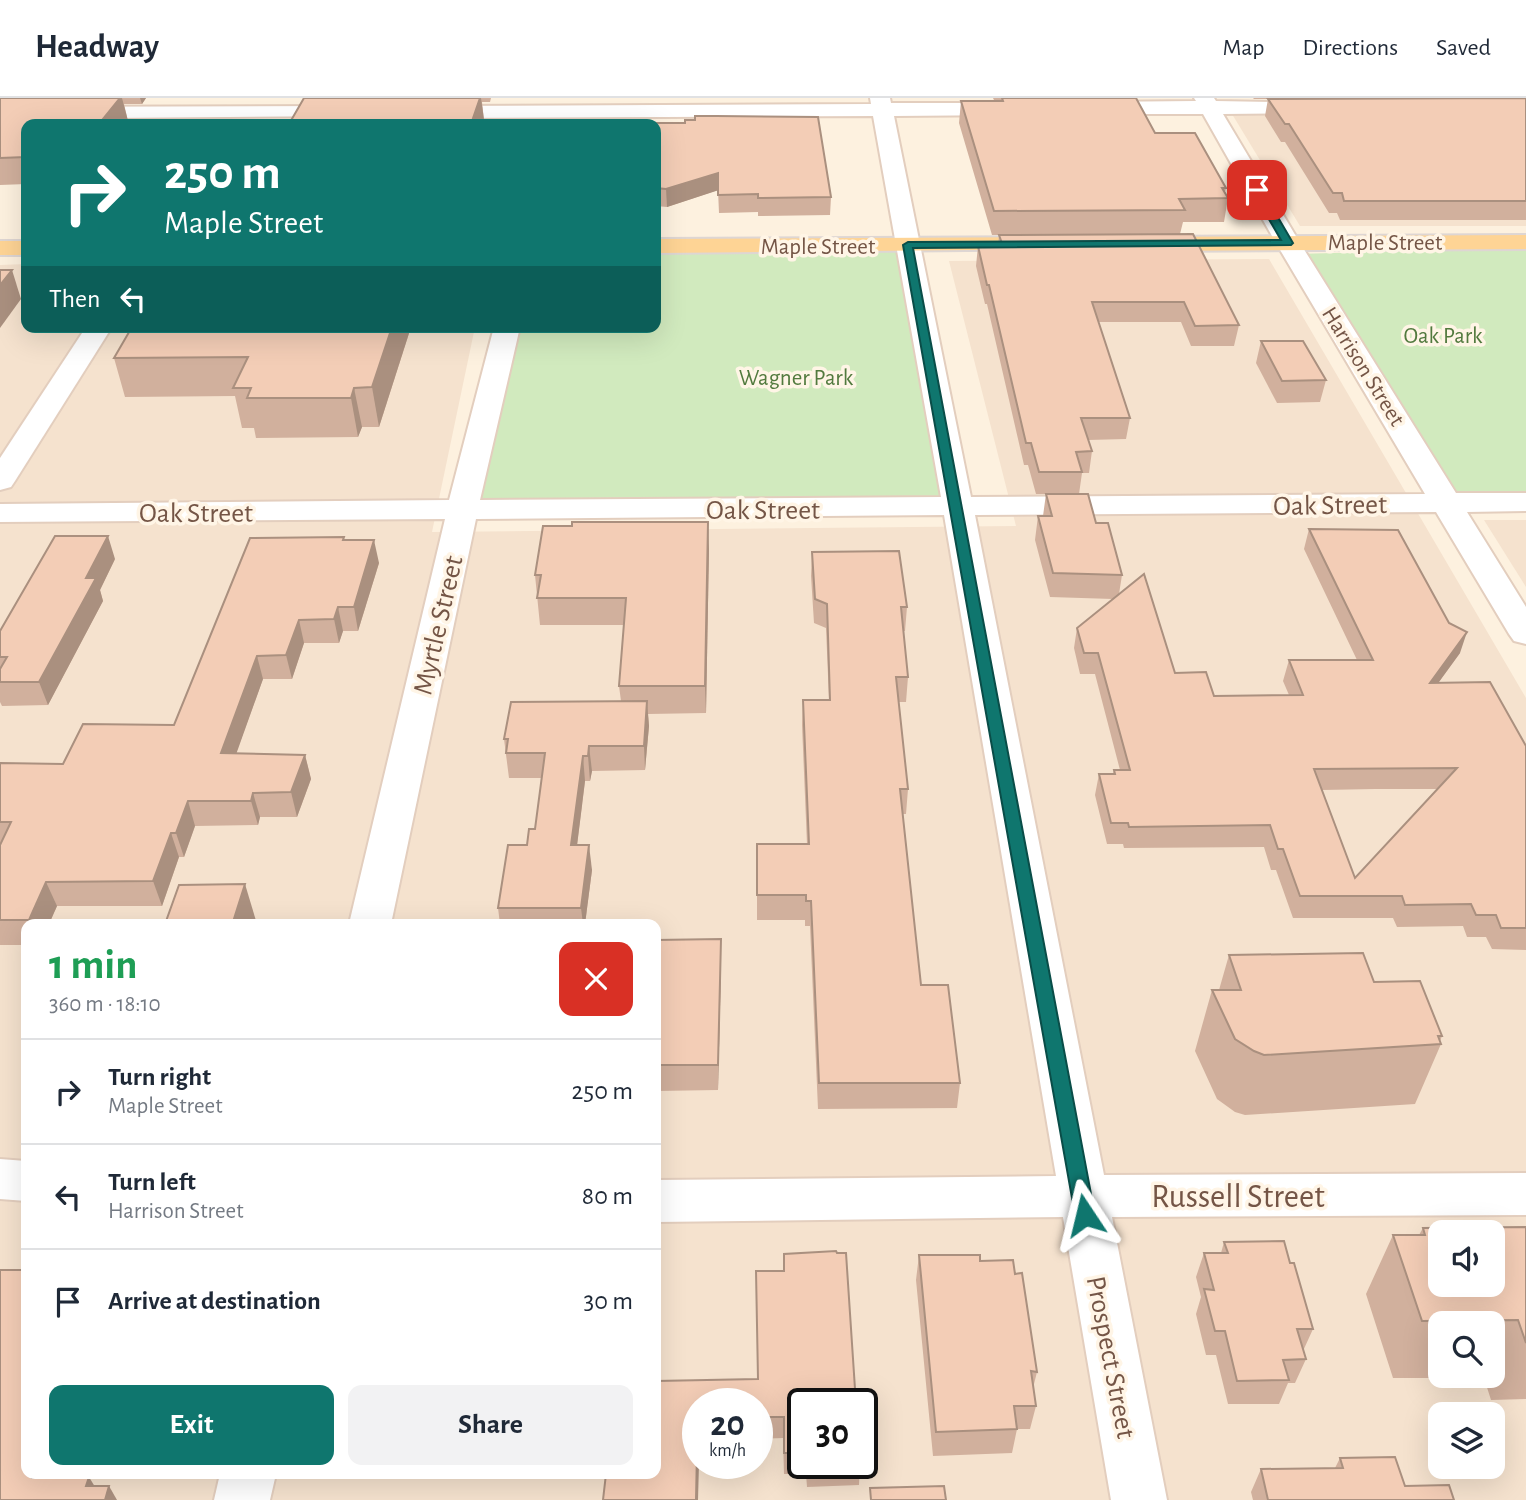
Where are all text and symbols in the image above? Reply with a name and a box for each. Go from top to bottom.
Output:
text: Headway [35,31,159,64]
text: Map [1222,36,1264,60]
text: Directions [1302,36,1398,60]
text: Saved [1436,36,1491,60]
icon: right [49,147,140,238]
text: 250 m [164,149,281,198]
pin [1227,160,1287,220]
icon: arrive [1238,171,1276,209]
text: Maple Street [164,207,323,239]
street label: Maple Street [1328,232,1443,255]
street label: Maple Street [761,236,876,259]
icon: left [114,280,152,318]
text: Then [49,286,100,312]
street label: Harrison Street [1317,303,1409,431]
park label: Oak Park [1403,325,1483,348]
park label: Wagner Park [739,367,854,390]
street label: Oak Street [1273,491,1387,521]
street label: Oak Street [706,497,820,525]
street label: Oak Street [139,500,253,528]
street label: Myrtle Street [409,553,469,698]
button: close [559,942,633,1016]
text: 1 min [49,944,138,986]
text: 360 m · 18:10 [49,993,161,1016]
text: Turn right [108,1064,211,1090]
icon: right [49,1073,87,1111]
text: 250 m [571,1078,633,1104]
text: Maple Street [108,1095,222,1118]
text: Turn left [108,1169,196,1195]
icon: left [49,1178,87,1216]
position arrow [1048,1178,1122,1252]
street label: Russell Street [1151,1181,1325,1214]
text: 80 m [582,1183,633,1209]
text: Harrison Street [108,1200,243,1223]
map controls [1428,1220,1505,1479]
button: sound [1428,1220,1505,1297]
street label: Prospect Street [1081,1274,1140,1441]
icon: arrive [49,1283,87,1321]
text: Arrive at destination [108,1288,321,1314]
text: 30 m [583,1288,633,1314]
button: search [1428,1311,1505,1388]
button: Exit [49,1385,334,1465]
button: Share [348,1385,633,1465]
speed limit sign: 30 [787,1388,878,1479]
button: layers [1428,1402,1505,1479]
text: 20 [710,1407,745,1442]
text: km/h [709,1442,746,1460]

